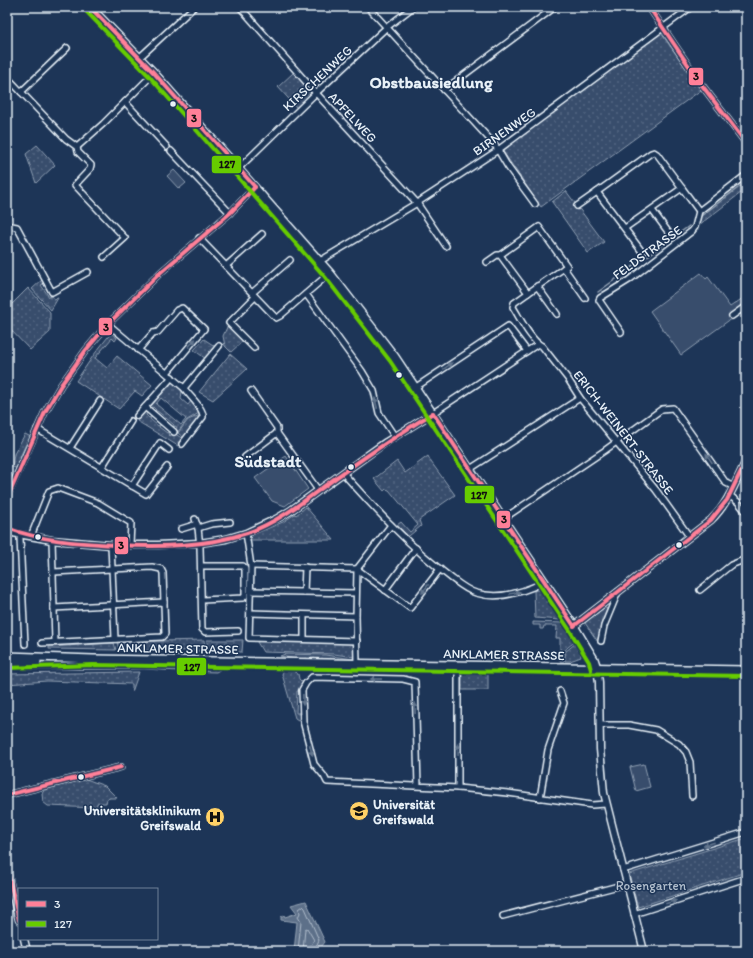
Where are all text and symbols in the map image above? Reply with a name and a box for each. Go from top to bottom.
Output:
street label: KIRSCHENWEG [280,42,355,114]
line badge: 3 [688,67,704,86]
text: 3 [693,70,699,83]
district label: Obstbausiedlung [369,72,493,93]
street label: APFELWEG [325,89,380,146]
unlabelled marker [168,99,178,109]
street label: BIRNENWEG [470,104,539,159]
line badge: 3 [186,108,202,128]
text: 3 [191,112,197,125]
line badge: 127 [211,155,242,174]
text: 127 [219,158,236,171]
street label: FELDSTRASSE [610,222,685,282]
line badge: 3 [98,317,113,336]
text: 3 [103,321,109,334]
one-way arrow [187,338,196,349]
one-way arrow [443,362,453,370]
street label: ERICH-WEINERT-STRASSE [570,367,677,497]
unlabelled marker [394,370,404,380]
one-way arrow [373,397,379,409]
district label: Südstadt [235,451,302,471]
one-way arrow [705,452,712,464]
unlabelled marker [346,462,356,472]
line badge: 127 [464,485,495,504]
text: 127 [471,489,488,502]
line badge: 3 [496,510,511,529]
text: 3 [501,513,507,526]
unlabelled marker [33,532,43,542]
line badge: 3 [114,536,129,555]
text: 3 [118,539,124,552]
unlabelled marker [674,540,684,550]
one-way arrow [421,583,429,594]
one-way arrow [509,589,521,595]
street label: ANKLAMER STRASSE [117,640,239,657]
street label: ANKLAMER STRASSE [443,646,565,663]
line badge: 127 [176,657,207,676]
text: 127 [184,661,201,674]
one-way arrow [369,676,382,682]
one-way arrow [299,694,306,706]
one-way arrow [412,701,418,714]
one-way arrow [455,742,461,755]
one-way arrow [308,744,314,756]
unlabelled marker [76,772,86,782]
place label: Universität Greifswald [373,797,435,827]
school or university icon: Universität Greifswald [348,800,370,822]
place label: Universitätsklinikum Greifswald [84,803,202,833]
hospital icon: Universitätsklinikum Greifswald [204,806,226,828]
one-way arrow [702,841,714,847]
park label: Rosengarten [616,878,687,893]
legend [18,888,158,940]
text: 3 [54,897,61,911]
one-way arrow [665,899,677,905]
text: 127 [54,917,72,931]

